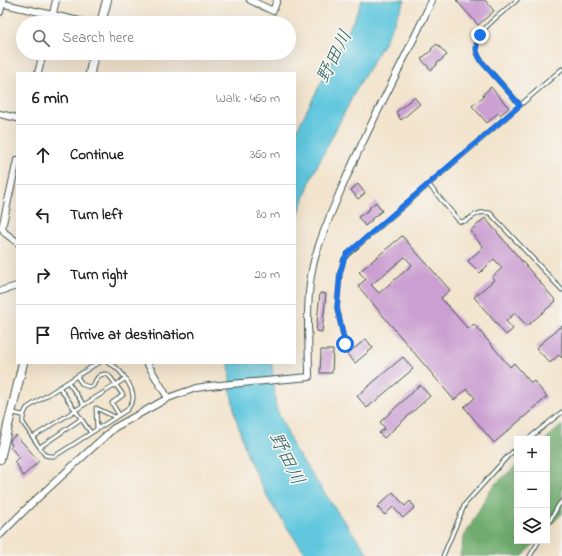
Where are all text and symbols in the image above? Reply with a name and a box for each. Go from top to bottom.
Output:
search box [16,16,296,60]
water label: 野田川 [310,26,360,89]
route end [471,26,489,44]
icon: search [30,27,52,49]
text: Search here [62,27,134,49]
text: 6 min [32,86,68,111]
text: Walk · 460 m [216,89,280,108]
icon: ahead [32,144,54,166]
text: Continue [70,144,124,166]
text: 360 m [250,145,280,164]
icon: left [32,204,54,226]
text: Turn left [70,204,123,226]
text: 80 m [256,205,280,224]
icon: right [32,264,54,286]
text: Turn right [70,264,128,286]
text: 20 m [255,265,280,284]
icon: arrive [32,324,54,346]
text: Arrive at destination [70,324,194,346]
route start [336,335,354,353]
water label: 野田川 [261,428,310,491]
map controls [514,436,550,544]
button: + [514,436,550,472]
button: − [514,472,550,508]
button: layers [514,508,550,544]

